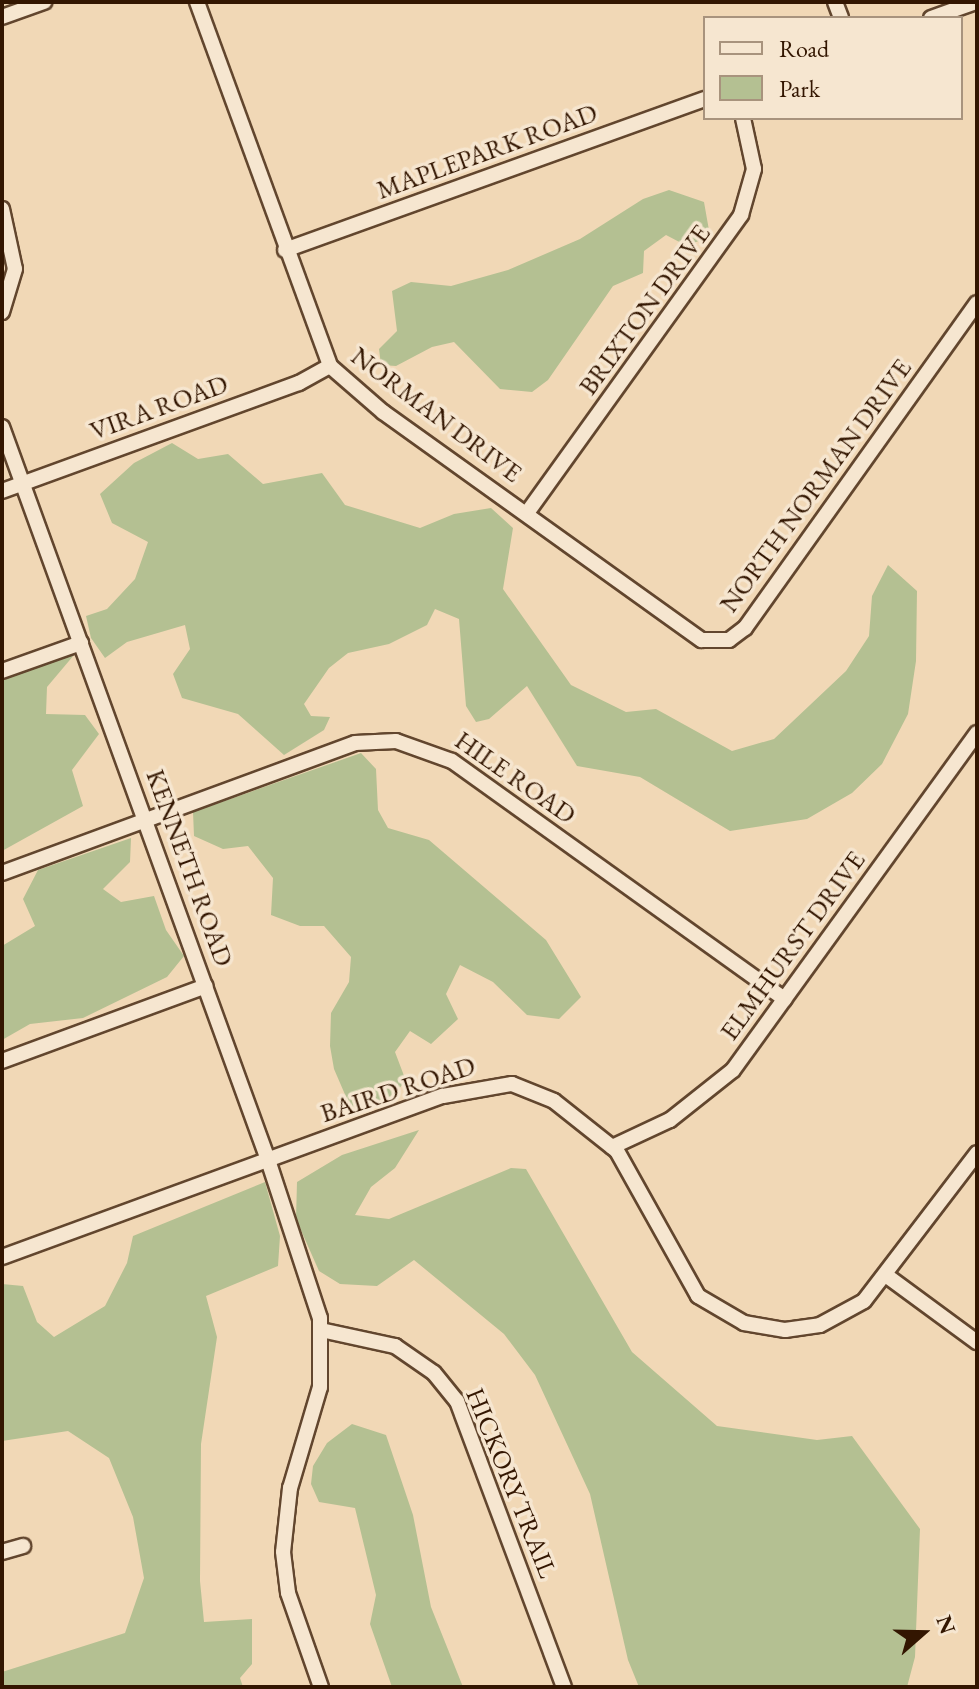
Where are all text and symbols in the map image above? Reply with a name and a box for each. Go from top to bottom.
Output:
legend [703,16,963,120]
text: Road [779,33,829,64]
text: Park [779,73,820,104]
street label: MAPLEPARK ROAD [373,98,601,206]
street label: BRIXTON DRIVE [573,219,717,401]
street label: NORMAN DRIVE [345,341,527,489]
street label: NORTH NORMAN DRIVE [714,353,918,619]
street label: VIRA ROAD [86,369,232,447]
street label: HILE ROAD [449,725,581,831]
street label: KENNETH ROAD [139,765,239,971]
street label: ELMHURST DRIVE [714,845,872,1047]
street label: BAIRD ROAD [317,1050,479,1130]
street label: HICKORY TRAIL [459,1384,563,1582]
north arrow [883,1593,963,1673]
text: N [929,1611,963,1638]

